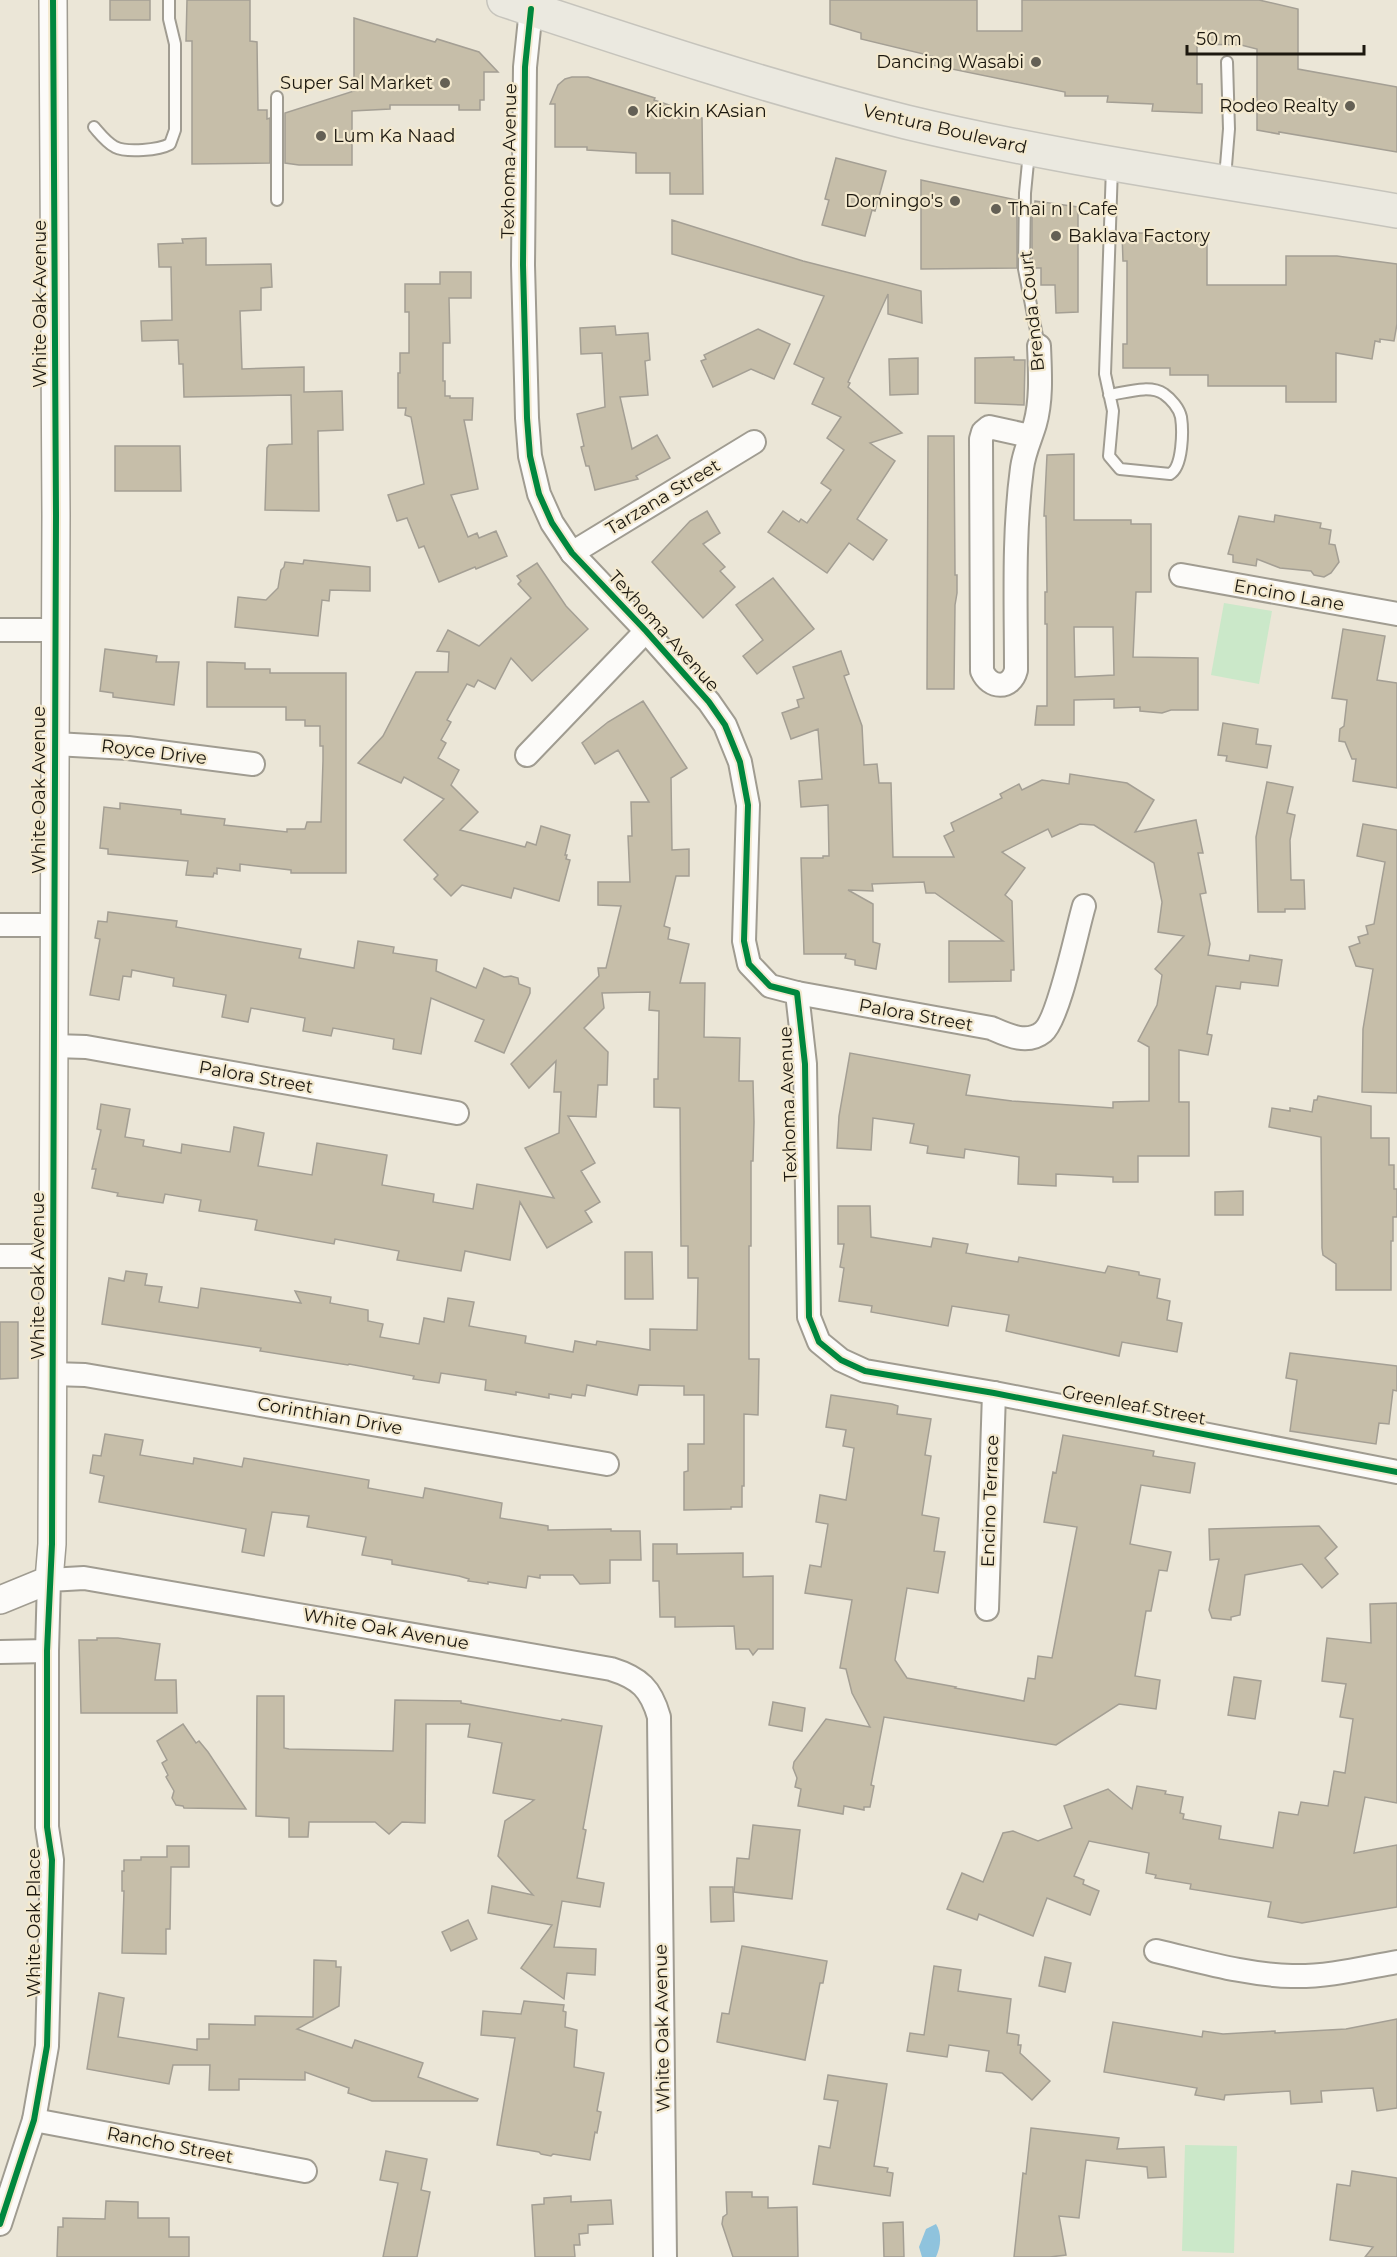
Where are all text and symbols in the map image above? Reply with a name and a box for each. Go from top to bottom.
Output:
scale bar [1187,18,1364,56]
text: 50 m [1196,28,1242,50]
place label: Dancing Wasabi [876,51,1024,73]
marker: Dancing Wasabi [1029,55,1043,69]
place label: Super Sal Market [280,72,433,94]
marker: Super Sal Market [438,76,452,90]
street label: Texhoma Avenue [497,83,521,239]
place label: Rodeo Realty [1219,95,1338,117]
street label: Ventura Boulevard [861,99,1029,159]
marker: Rodeo Realty [1343,99,1357,113]
place label: Kickin KAsian [645,100,767,122]
marker: Kickin KAsian [626,104,640,118]
place label: Lum Ka Naad [333,125,455,147]
marker: Lum Ka Naad [314,129,328,143]
place label: Domingo's [845,190,943,212]
marker: Domingo's [948,194,962,208]
place label: Thai n I Cafe [1008,198,1118,220]
marker: Thai n I Cafe [989,202,1003,216]
street label: White Oak Avenue [29,220,51,388]
place label: Baklava Factory [1068,225,1210,247]
marker: Baklava Factory [1049,229,1063,243]
street label: Brenda Court [1015,249,1049,373]
street label: Tarzana Street [602,454,724,540]
street label: Texhoma Avenue [604,566,724,696]
street label: Encino Lane [1232,574,1346,616]
street label: White Oak Avenue [28,706,50,874]
street label: Royce Drive [100,735,208,769]
street label: Palora Street [857,994,975,1036]
street label: Texhoma Avenue [774,1026,802,1182]
street label: Palora Street [197,1056,315,1098]
street label: White Oak Avenue [27,1192,49,1360]
street label: Greenleaf Street [1060,1380,1208,1430]
street label: Corinthian Drive [256,1392,404,1440]
street label: Encino Terrace [977,1434,1003,1568]
street label: White Oak Avenue [301,1604,471,1654]
street label: White Oak Place [23,1848,45,1998]
street label: White Oak Avenue [650,1944,674,2112]
street label: Rancho Street [105,2122,235,2168]

